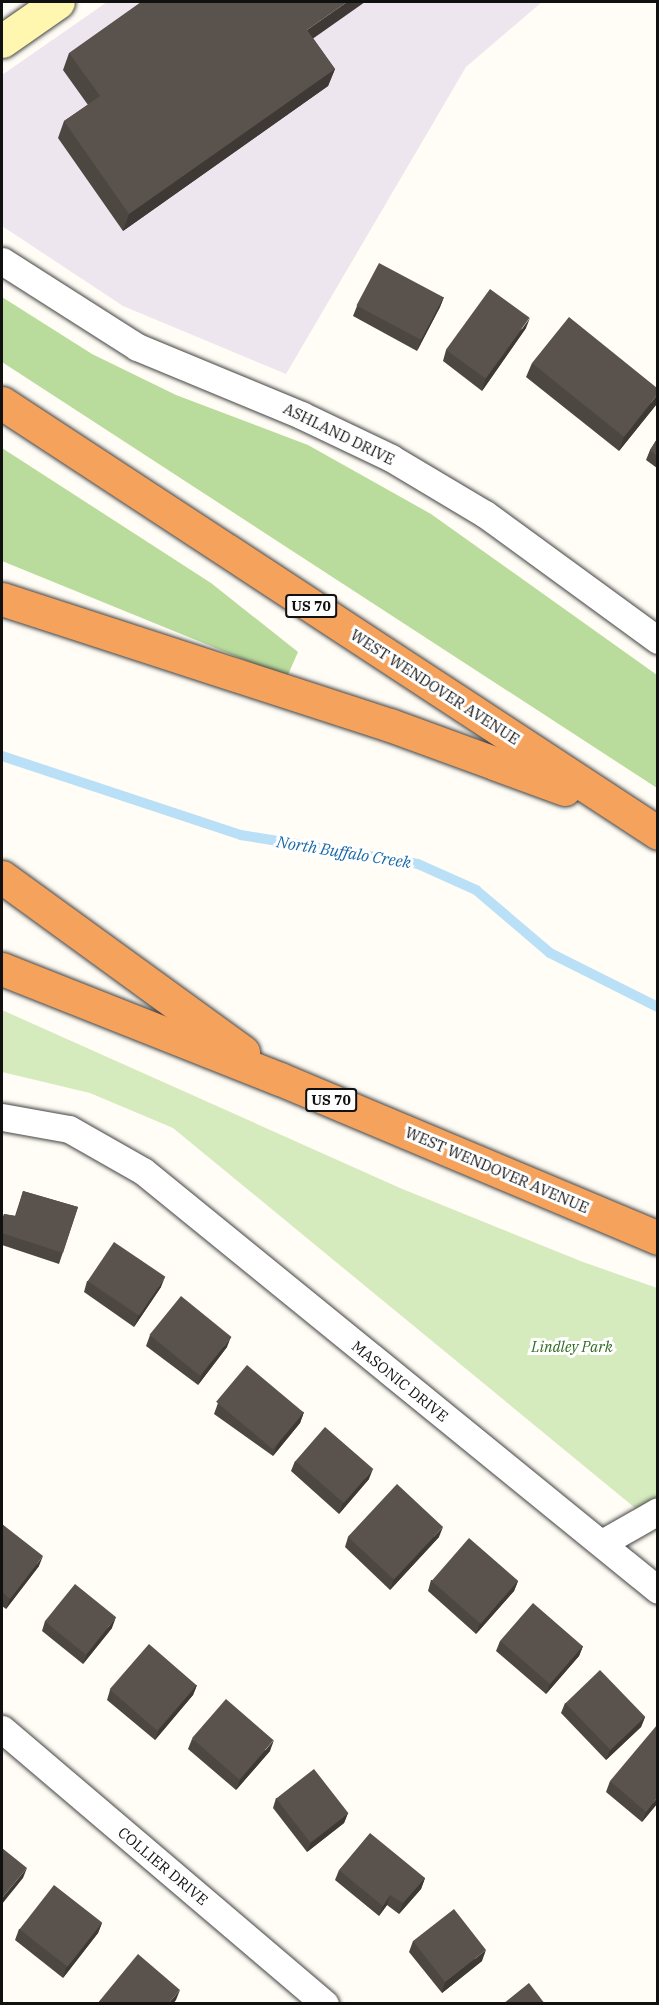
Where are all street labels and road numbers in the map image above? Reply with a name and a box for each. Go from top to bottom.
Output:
street label: ASHLAND DRIVE [280,399,398,469]
road number: US 70 [284,595,338,617]
street label: WEST WENDOVER AVENUE [347,626,523,748]
road number: US 70 [304,1089,358,1111]
street label: WEST WENDOVER AVENUE [403,1123,591,1217]
street label: MASONIC DRIVE [348,1337,452,1425]
street label: COLLIER DRIVE [114,1823,212,1909]

